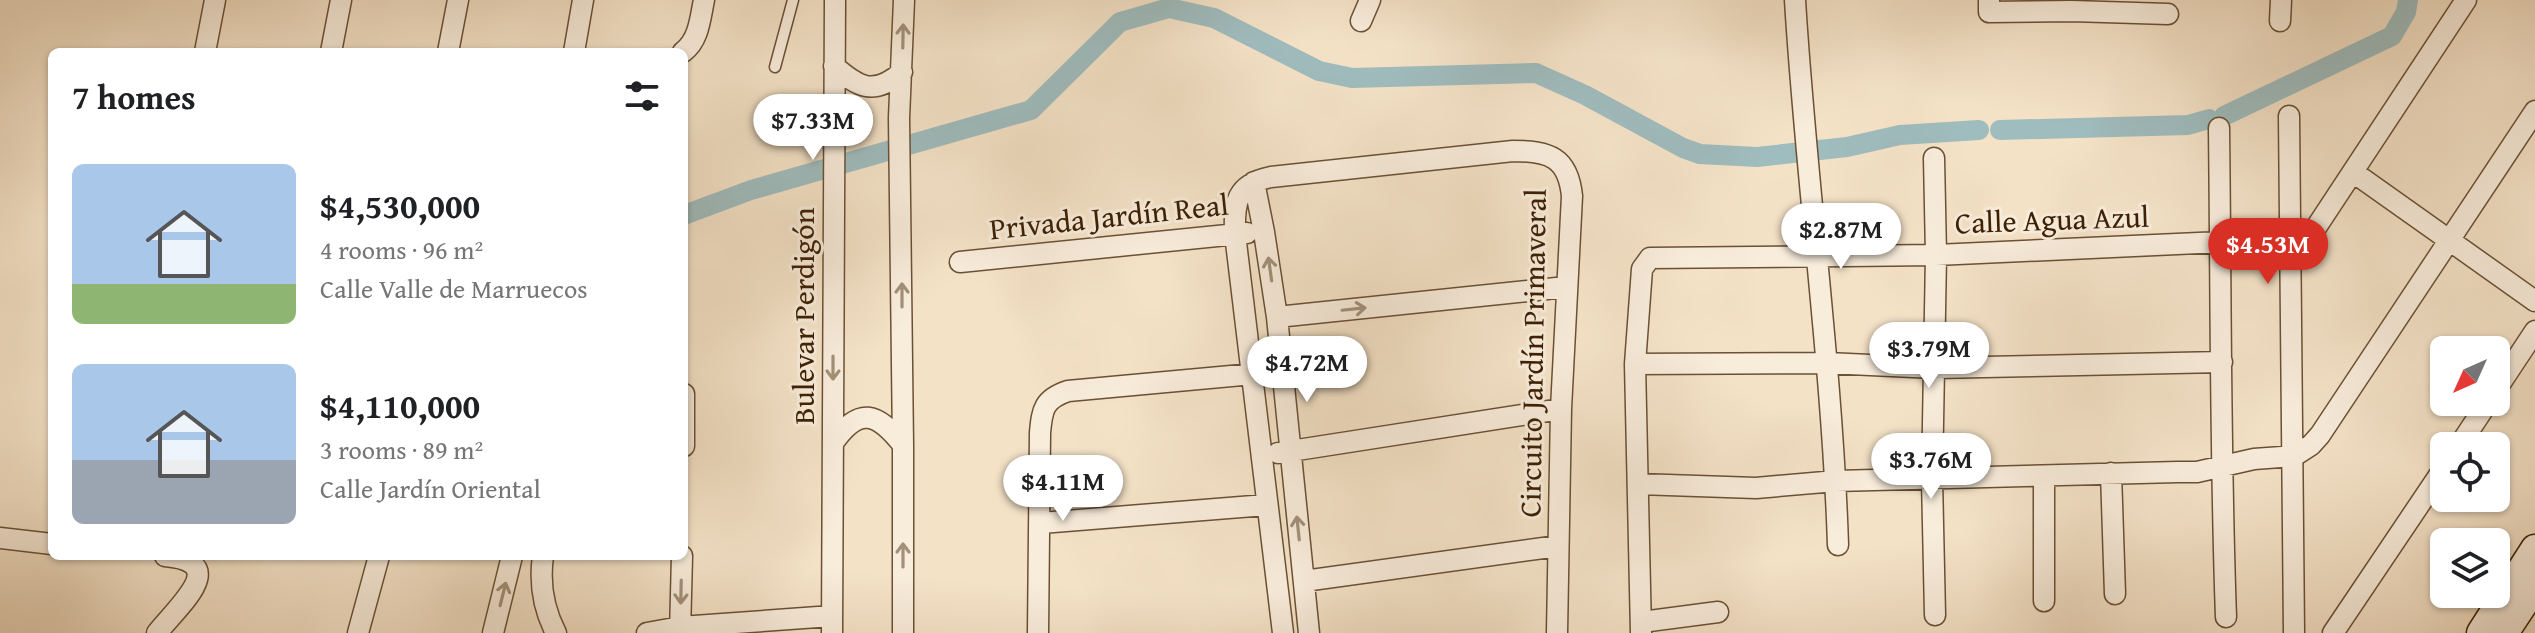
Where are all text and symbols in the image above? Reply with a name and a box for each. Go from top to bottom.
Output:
one-way arrow [895,23,910,50]
text: 7 homes [72,72,196,121]
icon: filters [620,74,664,118]
pin: $7.33M [748,94,878,162]
text: $7.33M [771,100,855,139]
text: $4,530,000 [320,181,480,230]
street label: Privada Jardín Real [987,182,1230,250]
street label: Circuito Jardín Primaveral [1507,188,1557,518]
street label: Calle Agua Azul [1954,194,2150,244]
icon: home [136,196,232,292]
pin: $2.87M [1776,203,1906,271]
street label: Bulevar Perdigón [781,207,825,425]
text: $2.87M [1799,209,1883,248]
pin: $4.53M [2203,218,2333,286]
text: $4.53M [2226,224,2310,263]
text: 4 rooms · 96 m² [320,230,483,269]
one-way arrow [1262,257,1277,282]
text: Calle Valle de Marruecos [320,269,587,308]
one-way arrow [894,282,910,309]
one-way arrow [1340,301,1367,316]
pin: $3.79M [1864,322,1994,390]
text: $3.79M [1887,328,1971,367]
pin: $4.72M [1242,336,1372,404]
north arrow [2430,336,2510,416]
map controls [2430,336,2510,608]
text: $4.72M [1265,342,1349,381]
one-way arrow [825,354,841,381]
text: $4,110,000 [320,381,480,430]
icon: home [136,396,232,492]
text: 3 rooms · 89 m² [320,430,483,469]
button: locate [2430,432,2510,512]
pin: $3.76M [1866,433,1996,501]
text: $3.76M [1889,439,1973,478]
pin: $4.11M [998,455,1128,523]
text: $4.11M [1021,461,1105,500]
text: Calle Jardín Oriental [320,469,541,508]
one-way arrow [1290,515,1305,542]
button: layers [2430,528,2510,608]
one-way arrow [895,542,911,569]
one-way arrow [673,578,689,604]
one-way arrow [496,582,511,608]

